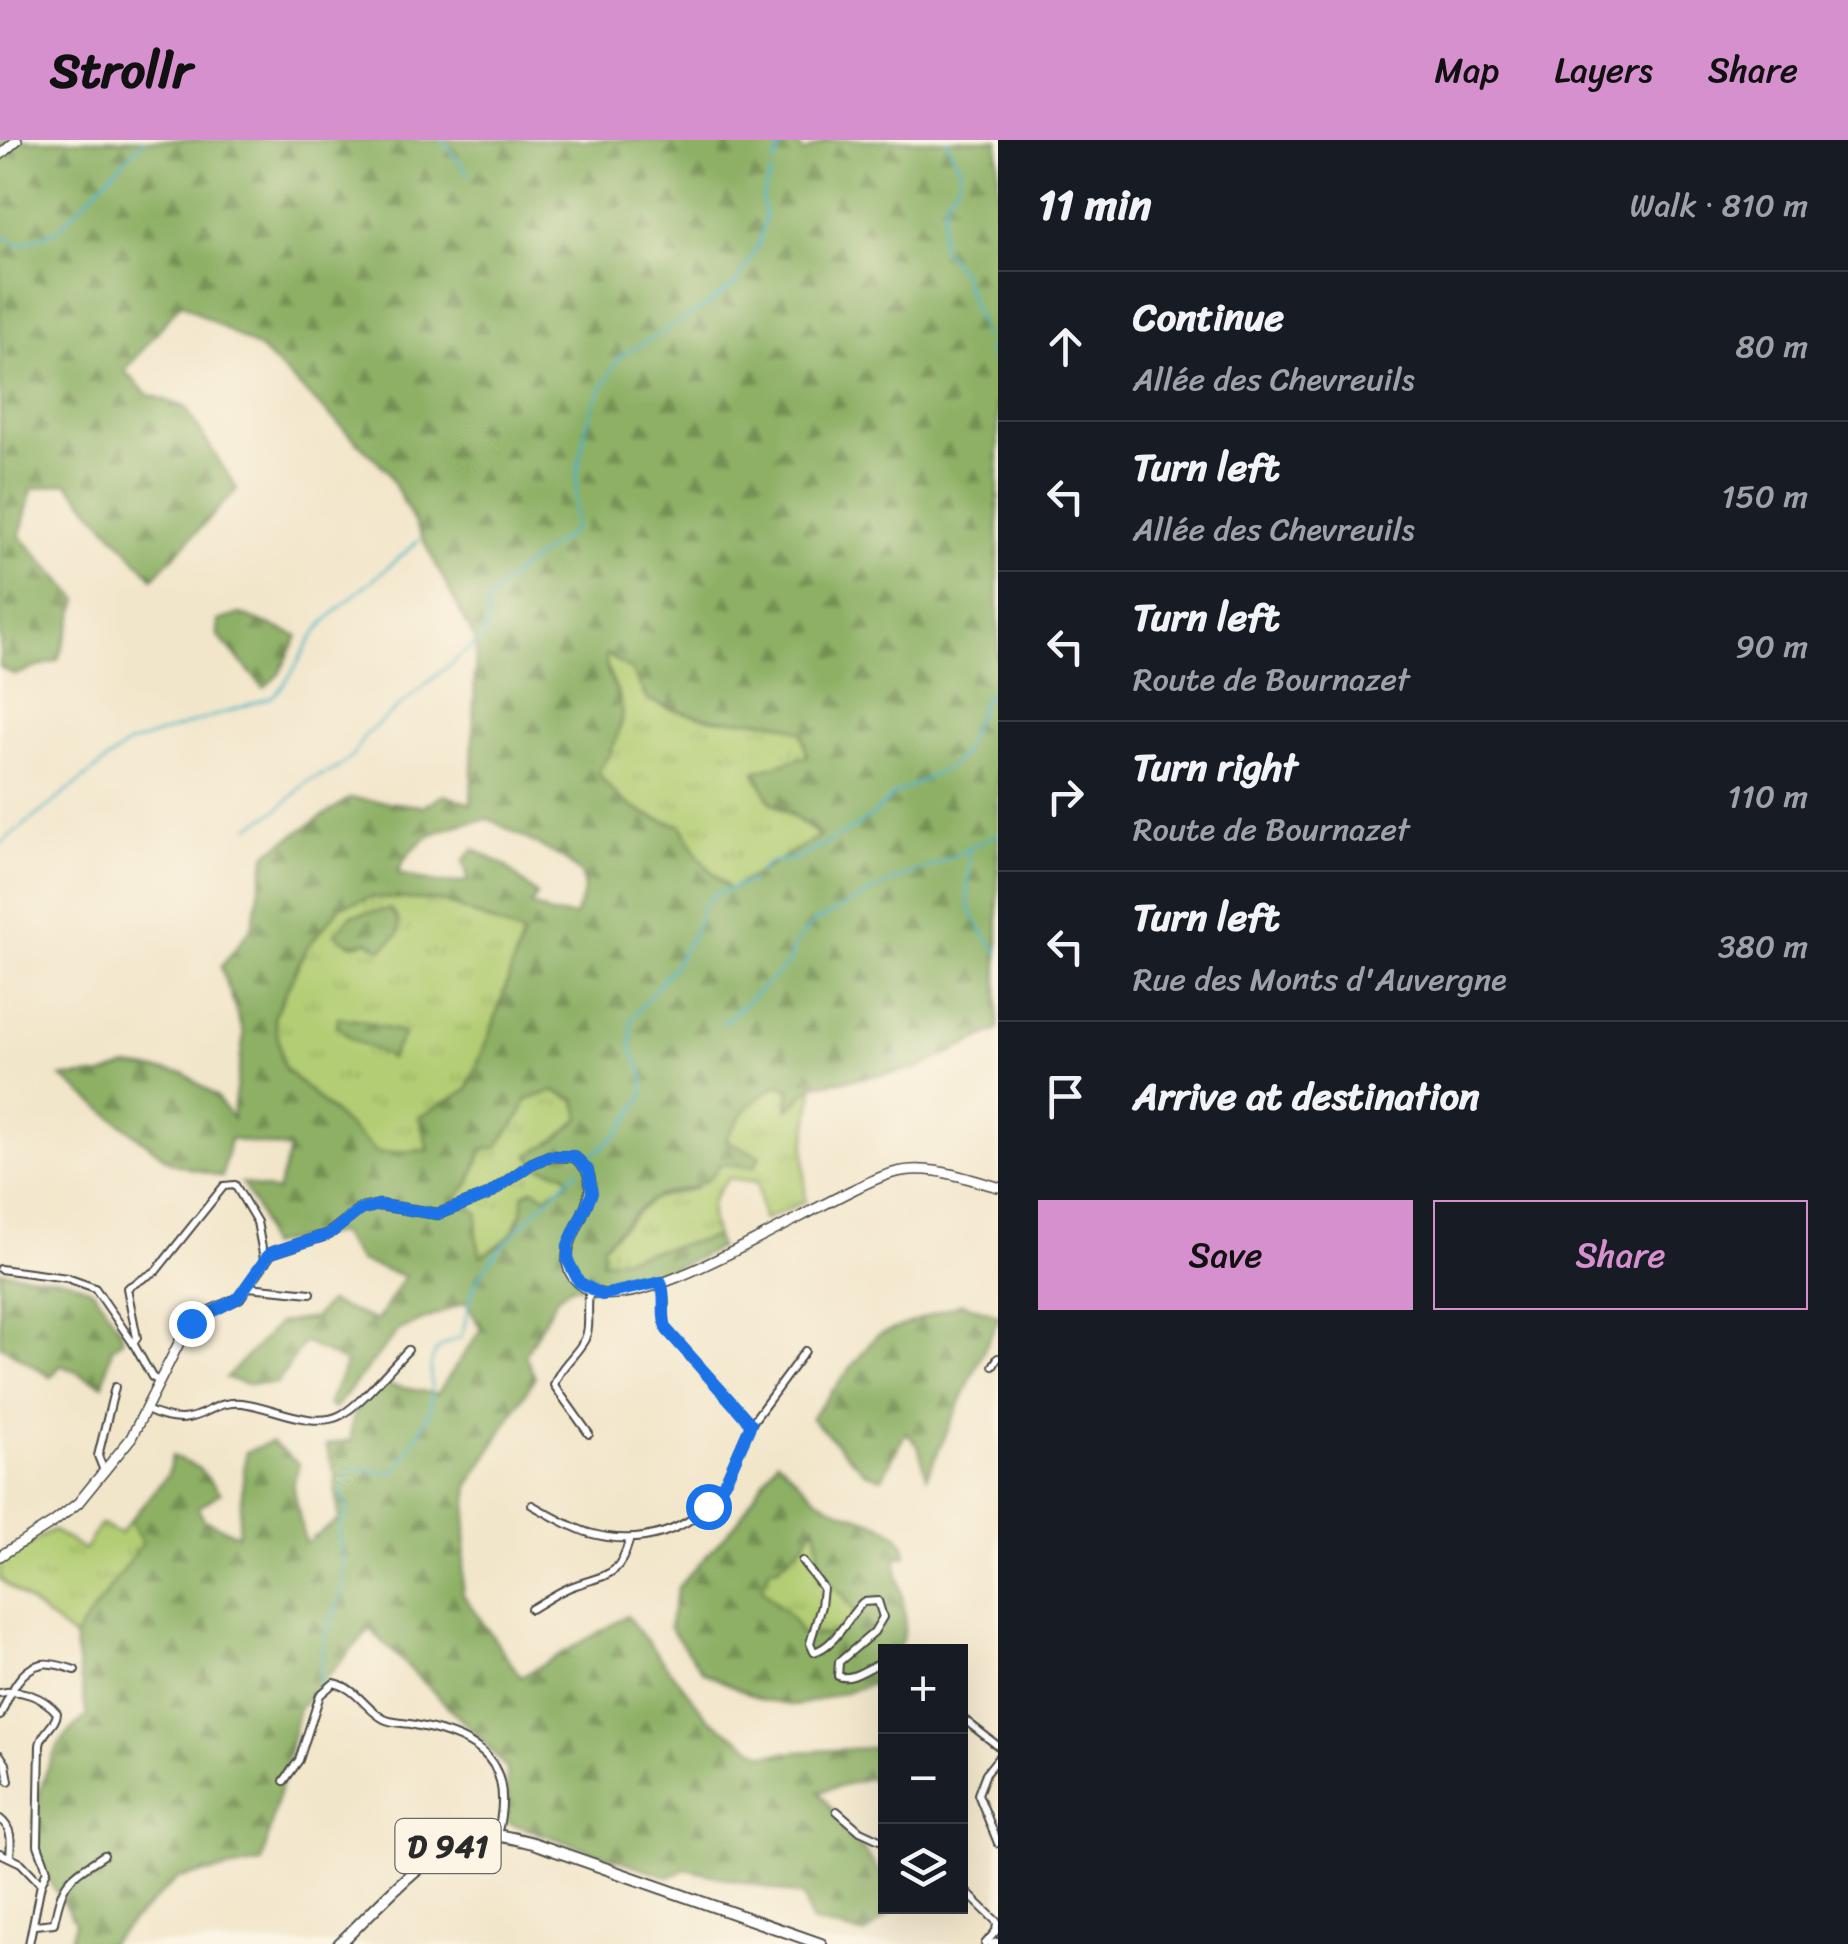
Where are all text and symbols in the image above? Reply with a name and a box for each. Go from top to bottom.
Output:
text: Strollr [50,28,192,113]
text: Map [1435,39,1499,101]
text: Layers [1554,39,1653,101]
text: Share [1708,39,1798,101]
text: 11 min [1038,168,1151,242]
text: Walk · 810 m [1630,177,1808,234]
text: Continue [1133,284,1284,351]
text: 80 m [1736,318,1808,375]
icon: ahead [1038,319,1093,374]
text: Allée des Chevreuils [1133,351,1415,408]
text: Turn left [1133,434,1279,501]
text: 150 m [1722,468,1808,525]
icon: left [1038,469,1093,524]
text: Allée des Chevreuils [1133,501,1415,558]
text: Turn left [1133,584,1279,651]
text: 90 m [1735,618,1808,675]
icon: left [1038,619,1093,674]
text: Route de Bournazet [1133,651,1410,708]
text: Turn right [1133,734,1298,801]
text: 110 m [1727,768,1808,825]
icon: right [1038,769,1093,824]
text: Route de Bournazet [1133,801,1410,858]
text: Turn left [1133,884,1279,951]
text: 380 m [1718,918,1808,975]
icon: left [1038,919,1093,974]
text: Rue des Monts d'Auvergne [1133,951,1507,1008]
text: Arrive at destination [1133,1063,1480,1130]
icon: arrive [1038,1069,1093,1124]
button: Save [1038,1200,1413,1310]
button: Share [1433,1200,1808,1310]
route end [169,1301,215,1347]
route start [686,1484,732,1530]
map controls [878,1644,968,1914]
button: + [878,1644,968,1734]
button: − [878,1734,968,1824]
road number: D 941 [396,1819,500,1873]
button: layers [878,1824,968,1914]

